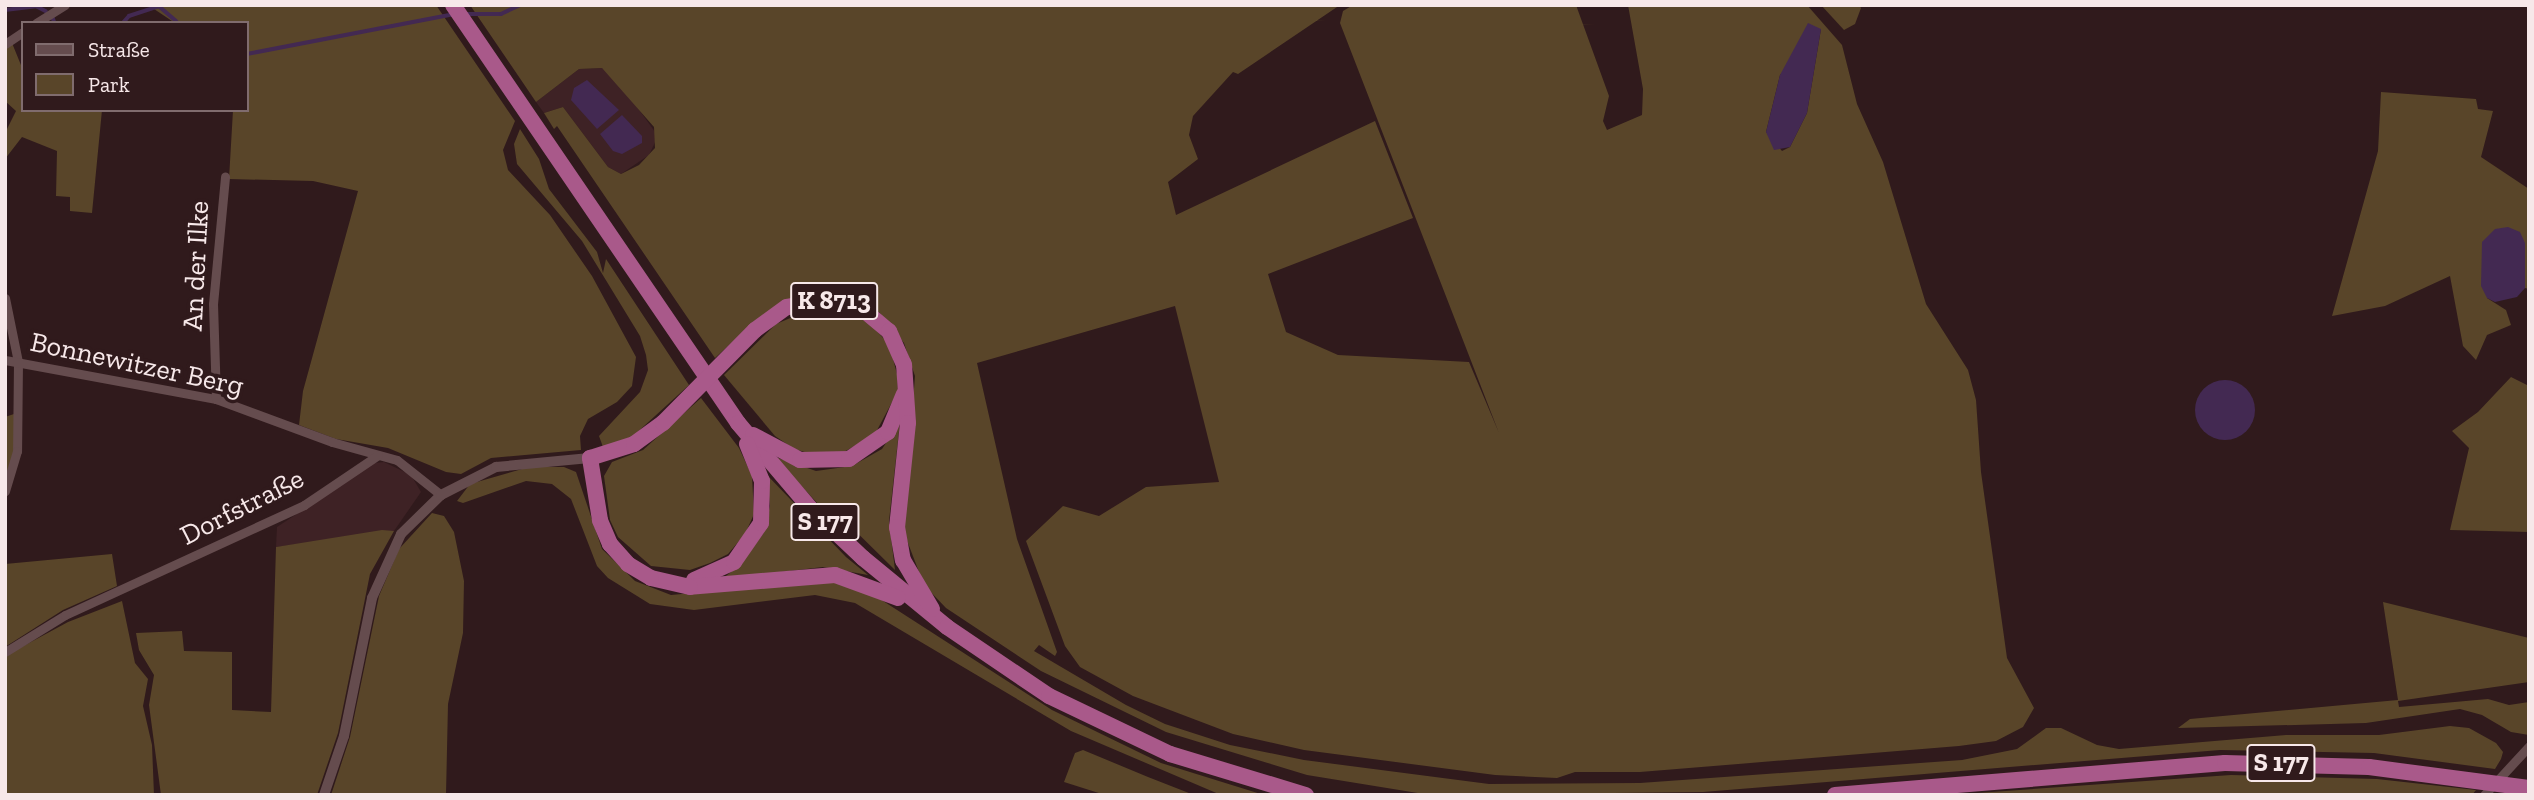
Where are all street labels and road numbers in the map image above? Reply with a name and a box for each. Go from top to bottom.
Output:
street label: An der Ilke [176,200,216,332]
road number: K 8713 [788,278,880,324]
street label: Bonnewitzer Berg [27,325,247,403]
street label: Dorfstraße [175,462,309,552]
road number: S 177 [790,500,860,544]
road number: S 177 [2246,740,2316,786]

